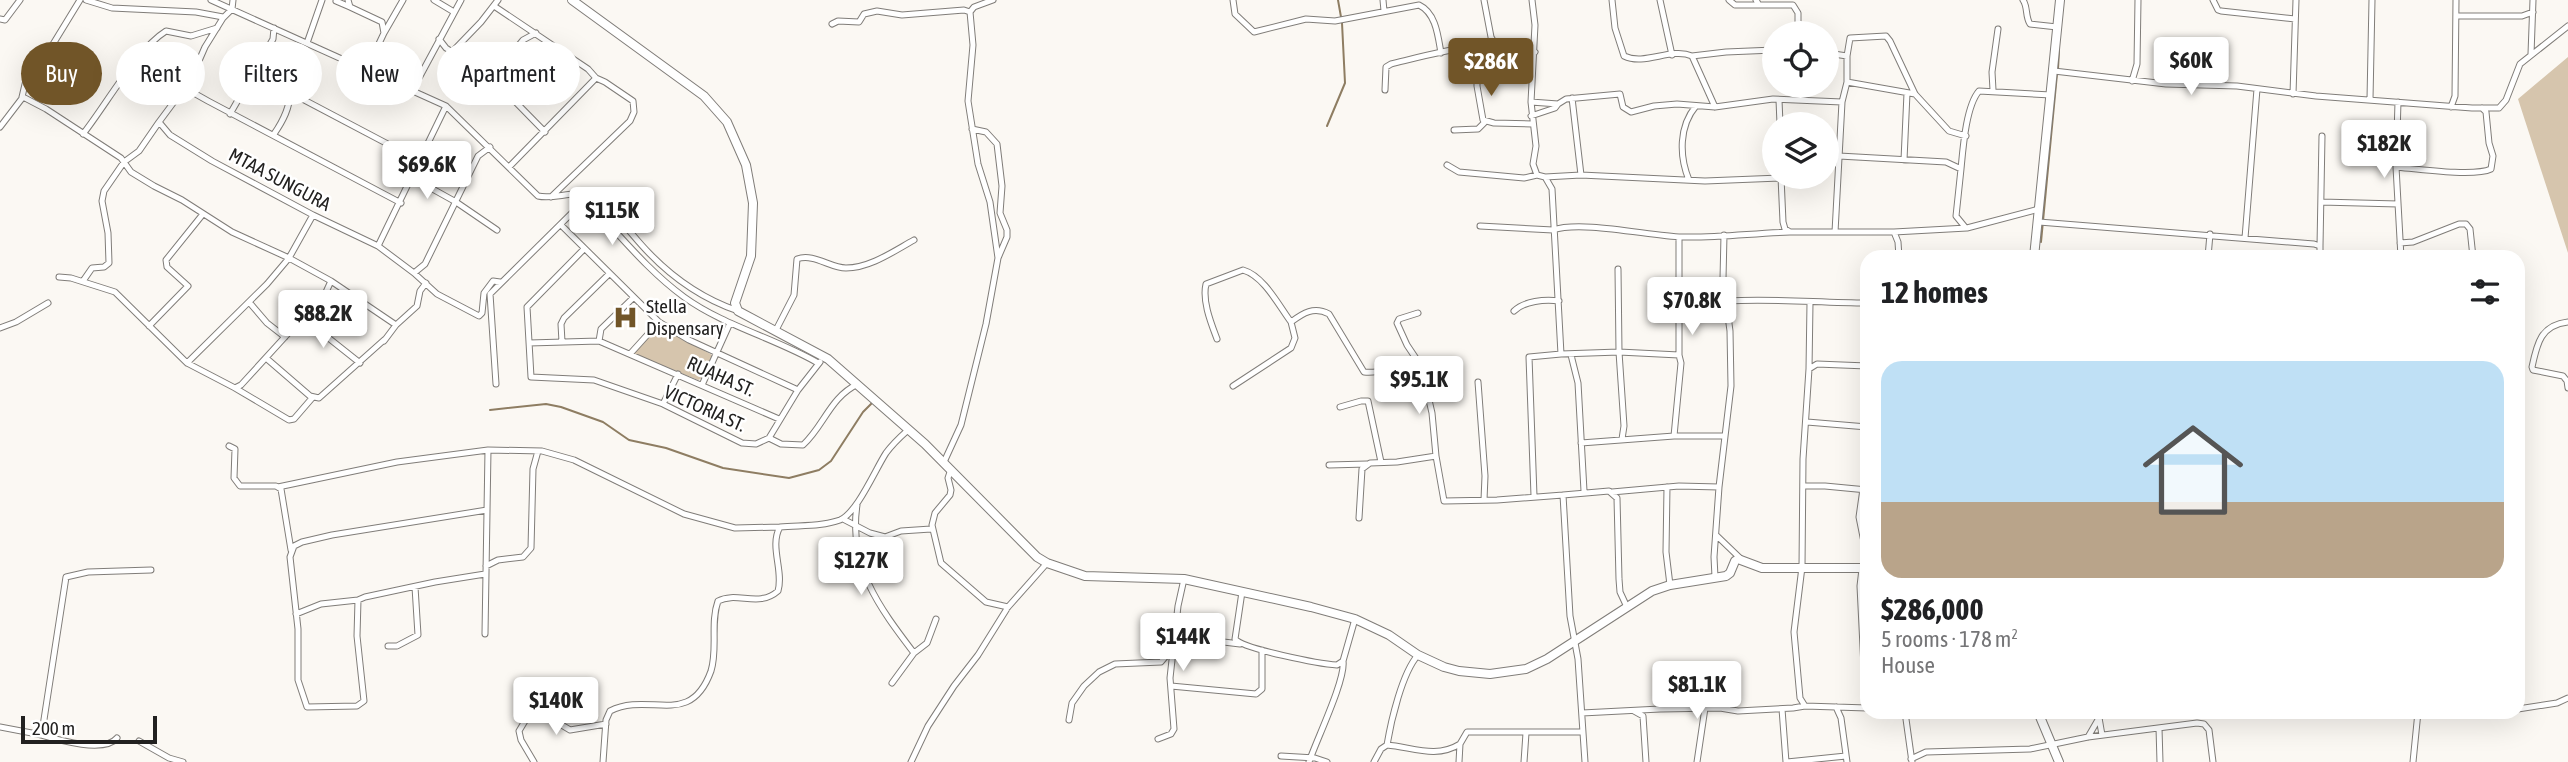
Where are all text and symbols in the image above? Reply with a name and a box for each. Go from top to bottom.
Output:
map controls [1762,21,1839,189]
button: locate [1762,21,1839,98]
pin: $286K [1442,38,1540,98]
pin: $60K [2150,38,2232,97]
chip: Buy [21,42,102,105]
chip: Rent [116,42,205,105]
chip: Filters [219,42,322,105]
chip: New [336,42,423,105]
chip: Apartment [437,42,580,105]
text: $60K [2170,47,2212,73]
text: $286K [1464,48,1518,74]
button: layers [1762,112,1839,189]
pin: $182K [2335,120,2433,180]
text: $182K [2357,130,2411,156]
pin: $69.6K [370,142,484,201]
street label: MTAA SUNGURA [225,143,335,215]
text: $69.6K [398,151,456,177]
pin: $115K [563,188,661,247]
text: $115K [585,197,639,223]
icon: filters [2466,273,2504,311]
text: 12 homes [1881,275,1988,309]
pin: $70.8K [1635,278,1749,337]
text: $70.8K [1663,287,1721,313]
pin: $88.2K [266,290,380,350]
place label: Stella Dispensary [646,295,724,339]
text: $88.2K [294,300,352,326]
hospital icon: Stella Dispensary [612,303,640,331]
street label: RUAHA ST. [684,351,758,401]
pin: $95.1K [1362,356,1476,416]
text: $95.1K [1390,366,1448,392]
street label: VICTORIA ST. [661,380,749,436]
icon: home [2130,407,2256,533]
pin: $127K [812,538,910,597]
text: $127K [834,547,888,573]
text: $286,000 [1881,592,1984,626]
pin: $144K [1134,614,1232,673]
text: $144K [1156,623,1210,649]
text: 5 rooms · 178 m² [1881,626,2018,652]
text: House [1881,652,1935,678]
pin: $81.1K [1640,662,1754,721]
text: $81.1K [1668,671,1726,697]
pin: $140K [507,678,605,737]
text: $140K [529,687,583,713]
scale bar [21,713,158,745]
text: 200 m [32,717,75,739]

